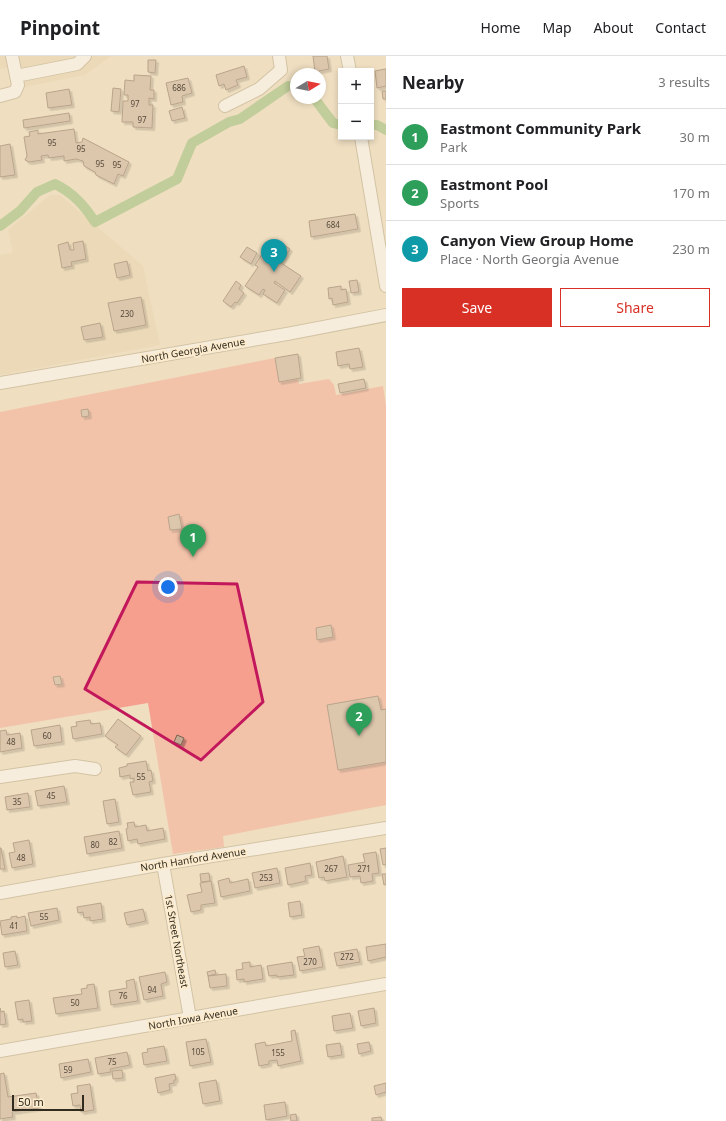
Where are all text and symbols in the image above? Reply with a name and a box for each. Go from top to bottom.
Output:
text: Pinpoint [20,15,100,41]
text: Home [481,18,520,37]
text: Map [542,18,572,37]
text: About [594,18,633,37]
text: Contact [655,18,706,37]
north arrow [290,68,326,104]
map controls [338,68,374,140]
button: + [338,68,374,104]
text: Nearby [402,71,464,94]
text: 3 results [658,73,710,91]
house number: 686 [172,82,186,93]
house number: 97 [130,98,140,109]
button: − [338,104,374,140]
house number: 97 [137,114,147,125]
text: Eastmont Community Park [440,118,641,138]
text: 1 [411,128,419,146]
text: 30 m [680,128,710,146]
house number: 95 [47,137,57,148]
text: Park [440,138,467,156]
house number: 95 [76,143,86,154]
house number: 95 [95,158,105,169]
house number: 95 [112,159,122,170]
text: Eastmont Pool [440,174,548,194]
text: 2 [411,184,419,202]
text: 170 m [672,184,710,202]
text: Sports [440,194,479,212]
house number: 684 [326,219,340,230]
text: Canyon View Group Home [440,230,634,250]
pin: 3 [261,239,287,272]
text: 3 [411,240,419,258]
text: 230 m [672,240,710,258]
text: Place · North Georgia Avenue [440,250,619,268]
button: Save [402,288,552,327]
button: Share [560,288,710,327]
house number: 230 [120,308,134,319]
street label: North Georgia Avenue [140,334,246,366]
pin: 1 [180,524,206,557]
your location [158,577,178,597]
pin: 2 [346,703,372,736]
house number: 60 [42,730,52,741]
house number: 48 [6,736,16,747]
house number: 55 [136,771,146,782]
house number: 45 [46,790,56,801]
house number: 35 [12,796,22,807]
house number: 82 [108,836,118,847]
house number: 80 [90,839,100,850]
street label: North Hanford Avenue [139,844,247,874]
house number: 48 [16,852,26,863]
house number: 267 [324,863,338,874]
house number: 271 [357,863,371,874]
house number: 253 [259,872,273,883]
street label: 1st Street Northeast [162,893,192,989]
house number: 55 [39,911,49,922]
house number: 41 [9,920,19,931]
house number: 272 [340,951,354,962]
house number: 270 [303,956,317,967]
house number: 94 [147,984,157,995]
house number: 76 [118,990,128,1001]
house number: 50 [70,997,80,1008]
street label: North Iowa Avenue [147,1003,239,1033]
house number: 105 [191,1046,205,1057]
house number: 155 [271,1047,285,1058]
house number: 75 [107,1056,117,1067]
house number: 59 [63,1064,73,1075]
scale bar [12,1093,84,1112]
text: 50 m [18,1094,44,1109]

